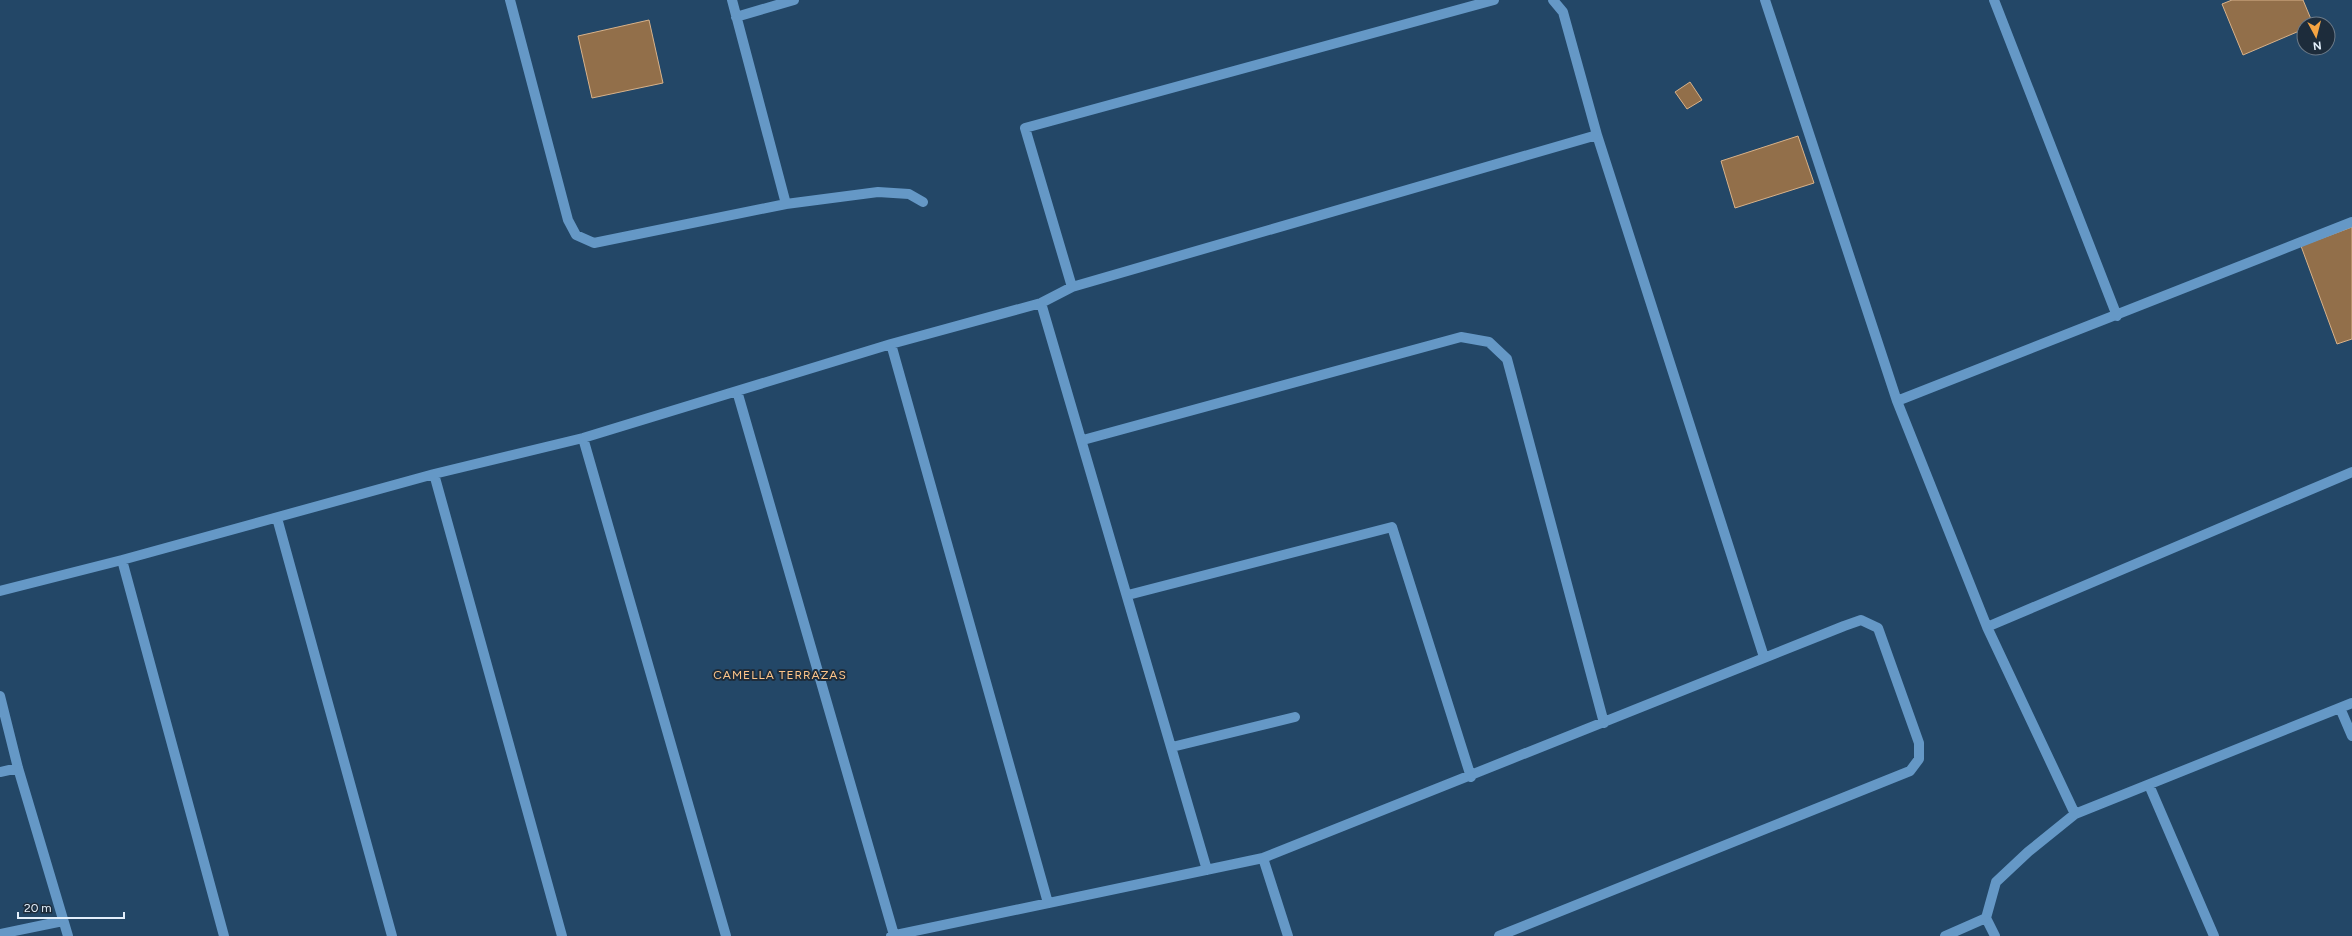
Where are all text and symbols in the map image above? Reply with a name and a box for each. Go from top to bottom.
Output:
north arrow [2296,16,2336,56]
text: N [2312,38,2322,52]
district label: CAMELLA TERRAZAS [713,668,847,682]
scale bar [18,894,124,920]
text: 20 m [24,901,52,915]

